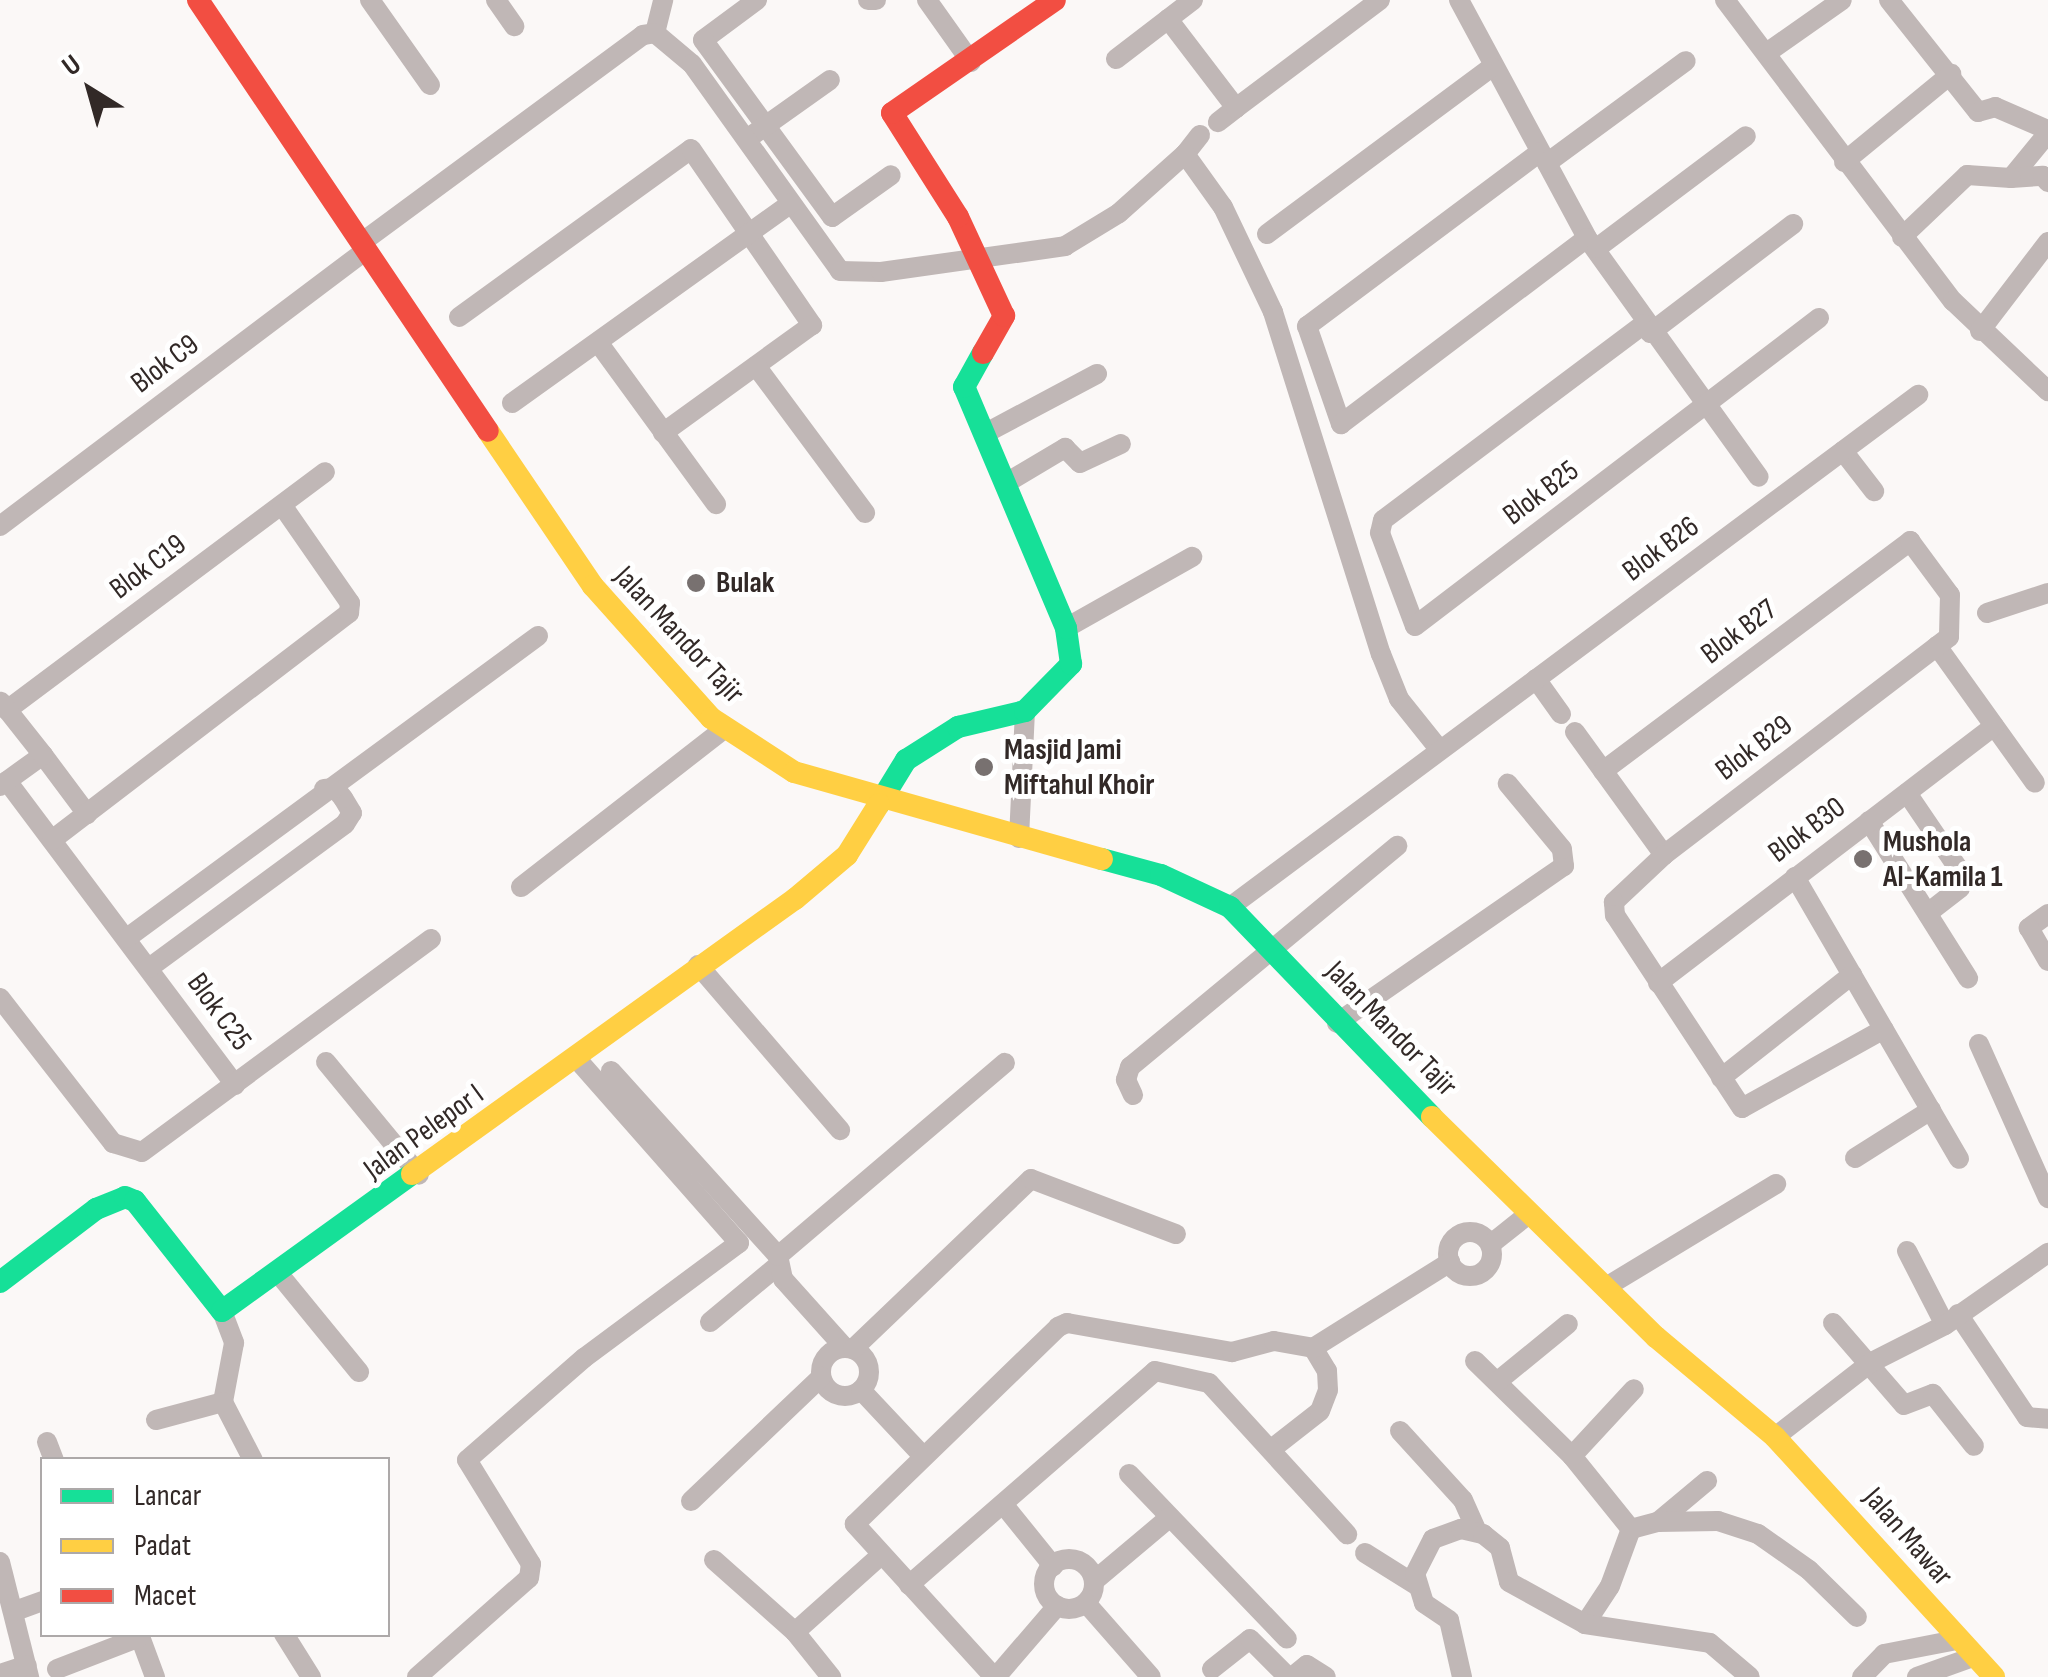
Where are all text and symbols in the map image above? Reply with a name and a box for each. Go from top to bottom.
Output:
north arrow [40,40,140,140]
text: U [56,48,87,83]
street label: Blok C9 [124,327,206,401]
street label: Blok B25 [1496,453,1586,533]
street label: Blok B26 [1616,509,1706,589]
street label: Blok C19 [103,527,193,607]
street label: Jalan Mandor Tajir [606,559,752,711]
place label: Bulak [716,565,774,601]
marker: Bulak [685,572,707,594]
street label: Blok B27 [1694,592,1784,672]
street label: Blok B29 [1709,708,1799,788]
place label: Masjid Jami Miftahul Khoir [1004,732,1155,802]
marker: Masjid Jami Miftahul Khoir [973,756,995,778]
street label: Blok B30 [1761,789,1853,871]
place label: Mushola Al-Kamila 1 [1883,824,2003,894]
marker: Mushola Al-Kamila 1 [1852,848,1874,870]
street label: Jalan Mandor Tajir [1318,954,1464,1104]
street label: Blok C25 [179,966,259,1058]
street label: Jalan Pelepor I [357,1077,491,1187]
legend [40,1457,390,1637]
text: Lancar [134,1478,201,1514]
street label: Jalan Mawar [1856,1481,1960,1593]
text: Padat [134,1528,191,1564]
text: Macet [134,1578,196,1614]

